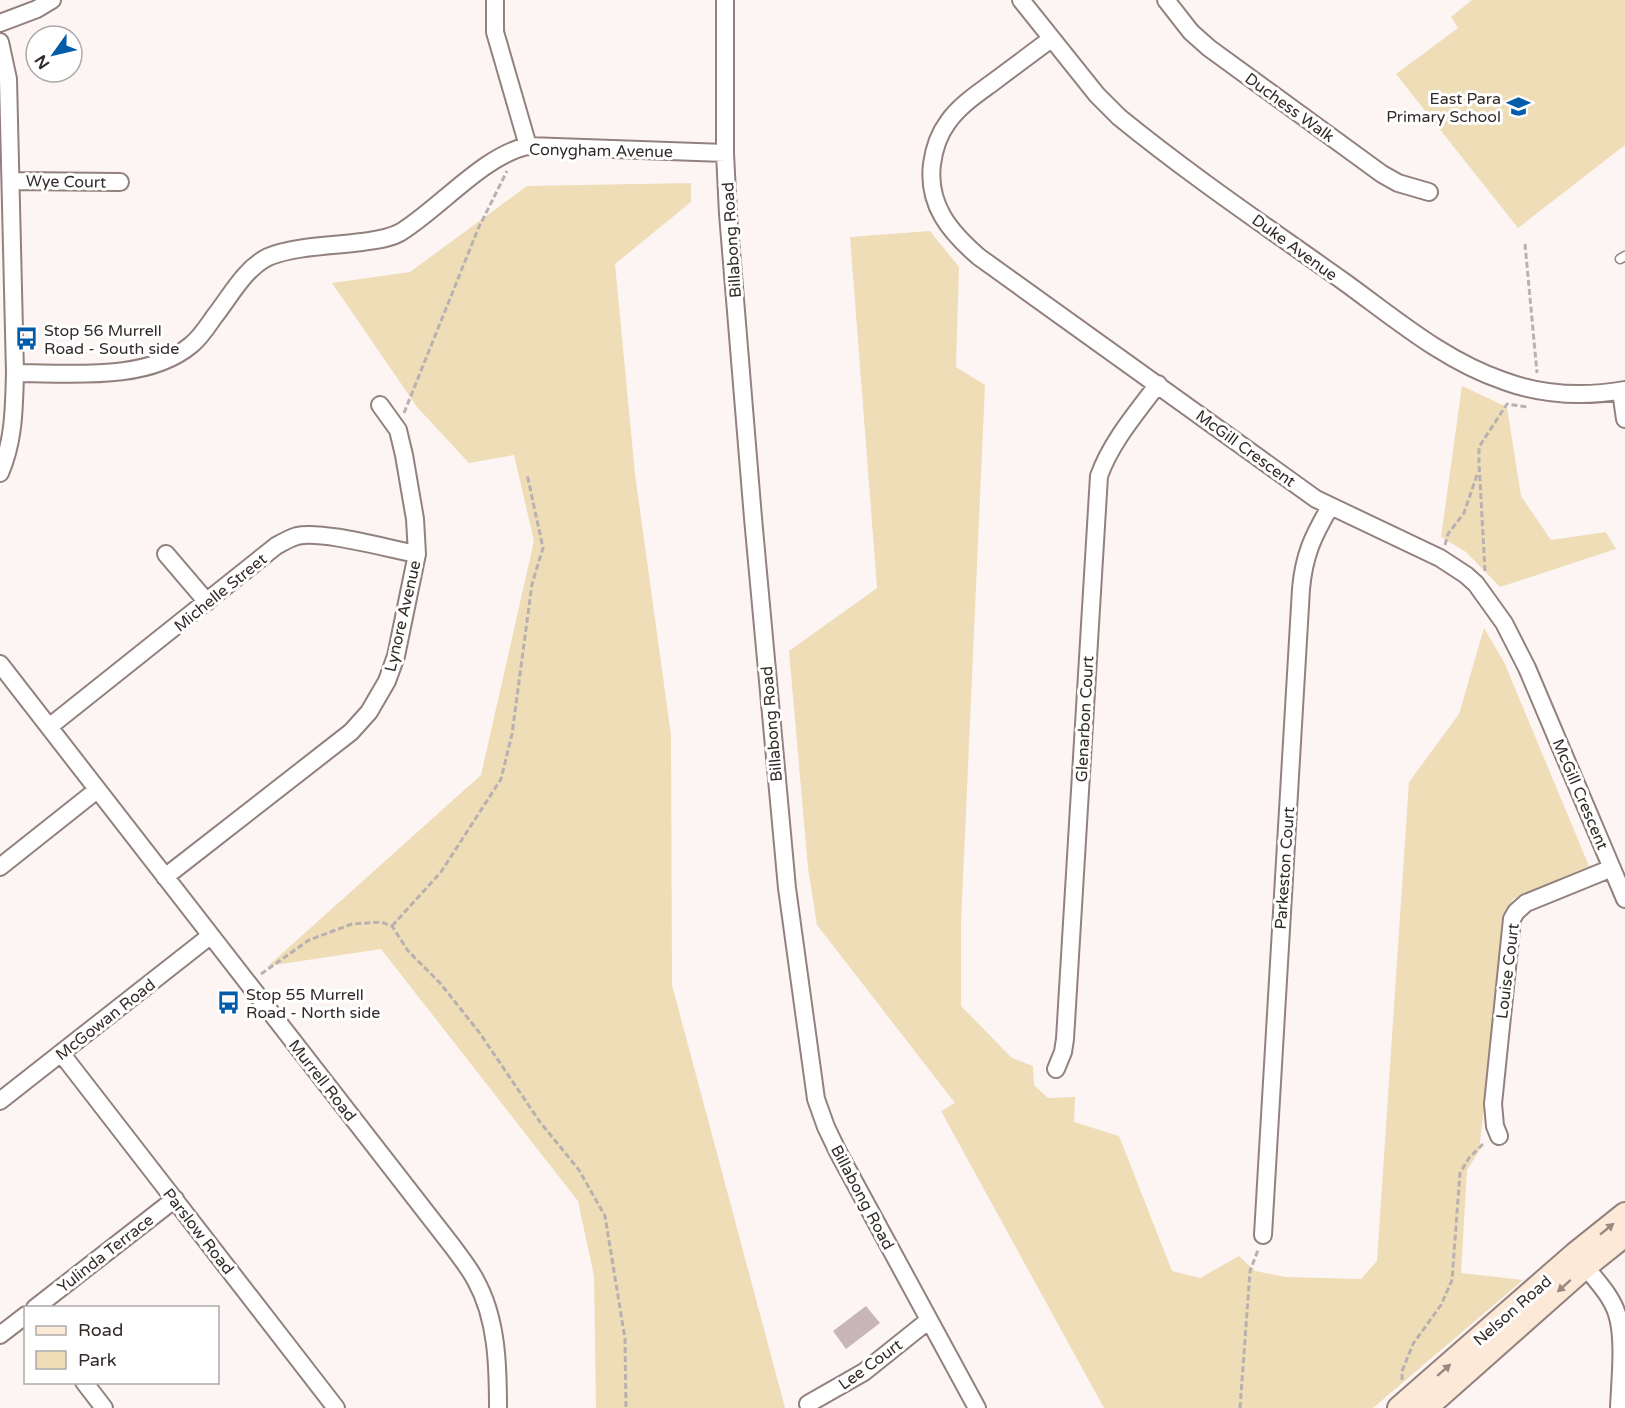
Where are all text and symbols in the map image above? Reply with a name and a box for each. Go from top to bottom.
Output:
north arrow [24,24,84,84]
text: N [31,51,54,73]
street label: Duchess Walk [1241,69,1338,147]
place label: East Para Primary School [1386,89,1501,127]
school or university icon: East Para Primary School [1506,94,1532,120]
street label: Conygham Avenue [529,140,673,162]
street label: Wye Court [26,171,106,193]
street label: Billabong Road [718,181,746,298]
street label: Duke Avenue [1248,210,1341,285]
place label: Stop 56 Murrell Road - South side [44,321,179,359]
bus stop icon: Stop 56 Murrell Road - South side [13,326,39,352]
street label: McGill Crescent [1192,406,1299,492]
street label: Michelle Street [170,549,271,636]
street label: Lynore Avenue [380,559,426,674]
street label: Glenarbon Court [1072,655,1098,783]
street label: Billabong Road [757,665,787,783]
street label: McGill Crescent [1548,736,1612,853]
street label: Parkeston Court [1271,806,1299,930]
street label: Louise Court [1492,922,1524,1020]
street label: McGowan Road [52,975,159,1065]
place label: Stop 55 Murrell Road - North side [246,985,380,1023]
bus stop icon: Stop 55 Murrell Road - North side [215,990,241,1016]
street label: Murrell Road [284,1036,360,1126]
street label: Billabong Road [826,1142,898,1253]
street label: Parslow Road [158,1185,238,1279]
street label: Yulinda Terrace [54,1210,158,1297]
one-way arrow [1599,1222,1615,1235]
street label: Nelson Road [1469,1271,1556,1350]
one-way arrow [1557,1279,1572,1292]
legend [24,1306,219,1384]
text: Road [78,1319,123,1341]
street label: Lee Court [835,1335,906,1395]
text: Park [78,1349,117,1371]
one-way arrow [1436,1364,1451,1377]

